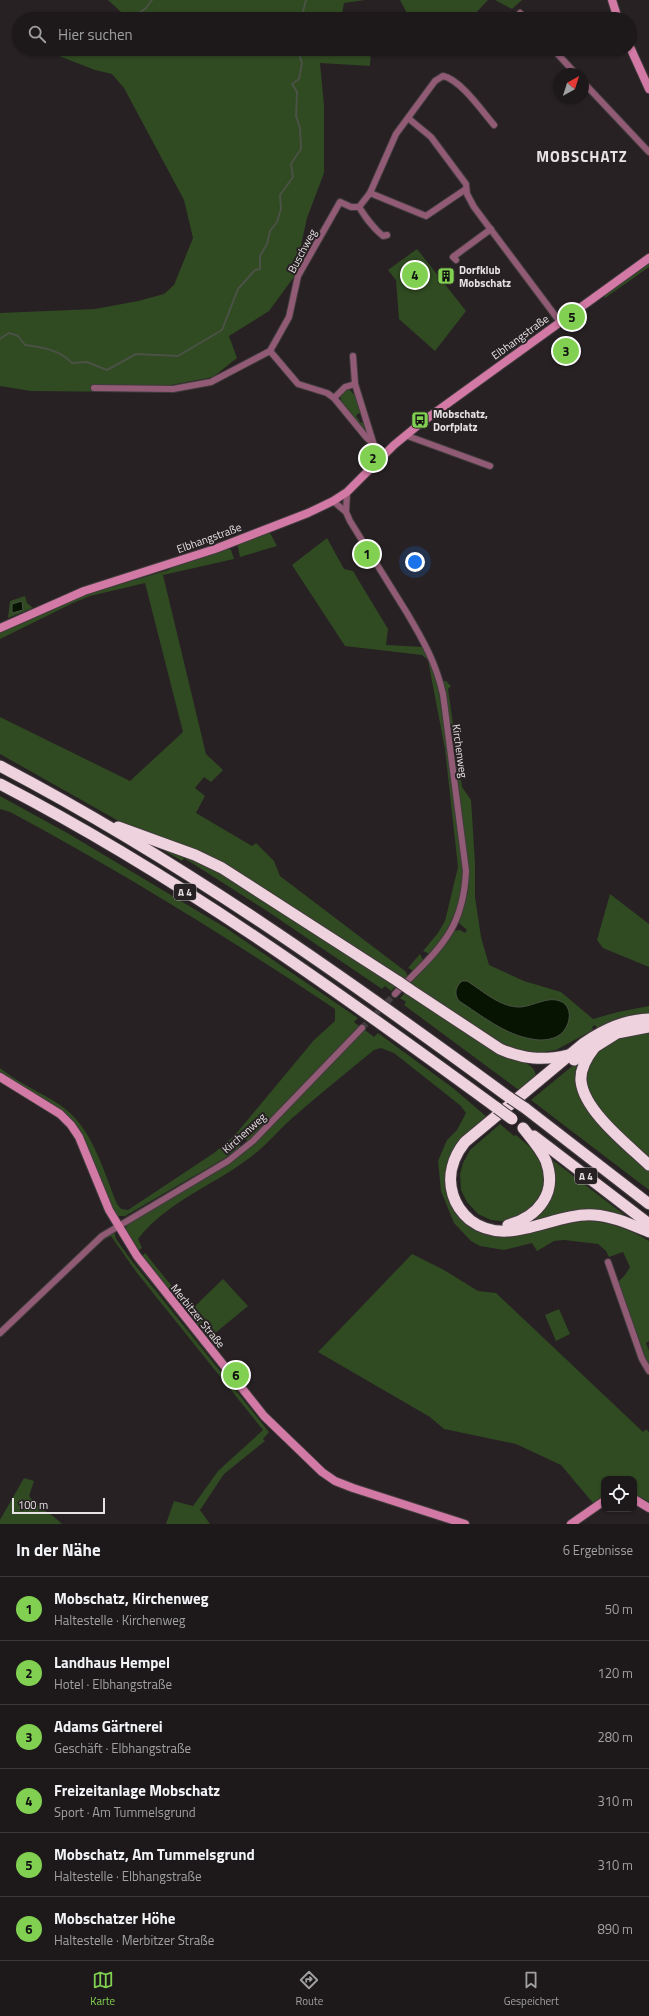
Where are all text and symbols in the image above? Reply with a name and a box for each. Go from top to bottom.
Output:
search box [12,12,637,56]
icon: search [26,23,48,45]
text: Hier suchen [58,23,133,46]
north arrow [553,68,589,104]
district label: MOBSCHATZ [536,145,628,168]
street label: Buschweg [284,226,320,276]
pin: 4 [402,260,428,290]
place label: Dorfklub Mobschatz [459,262,511,291]
building icon: Dorfklub Mobschatz [436,266,456,286]
pin: 5 [559,302,585,332]
street label: Elbhangstraße [488,310,552,363]
pin: 3 [553,336,579,366]
place label: Mobschatz, Dorfplatz [433,406,488,435]
bus stop icon: Mobschatz, Dorfplatz [410,410,430,430]
pin: 2 [360,443,386,473]
street label: Elbhangstraße [175,519,244,557]
pin: 1 [354,539,380,569]
your location [405,552,425,572]
street label: Kirchenweg [448,723,472,779]
road number: A 4 [174,884,196,900]
street label: Kirchenweg [219,1109,270,1157]
road number: A 4 [575,1168,597,1184]
street label: Merbitzer Straße [167,1281,229,1352]
pin: 6 [223,1360,249,1390]
map controls [601,1476,637,1512]
button: locate [601,1476,637,1512]
scale bar [12,1496,105,1515]
text: 100 m [18,1497,48,1513]
text: In der Nähe [16,1537,101,1563]
text: 6 Ergebnisse [563,1540,633,1560]
text: Mobschatz, Kirchenweg [54,1587,209,1610]
text: 1 [25,1599,33,1619]
text: 50 m [605,1599,633,1619]
text: Haltestelle · Kirchenweg [54,1610,186,1630]
text: Landhaus Hempel [54,1651,170,1674]
text: 2 [25,1663,33,1683]
text: 120 m [597,1663,633,1683]
text: Hotel · Elbhangstraße [54,1674,172,1694]
text: Adams Gärtnerei [54,1715,163,1738]
text: 3 [25,1727,33,1747]
text: 280 m [597,1727,633,1747]
text: Geschäft · Elbhangstraße [54,1738,191,1758]
text: Freizeitanlage Mobschatz [54,1779,220,1802]
text: 4 [25,1791,33,1811]
text: 310 m [597,1791,633,1811]
text: Sport · Am Tummelsgrund [54,1802,196,1822]
text: Mobschatz, Am Tummelsgrund [54,1843,255,1866]
text: 5 [25,1855,33,1875]
text: 310 m [597,1855,633,1875]
text: Haltestelle · Elbhangstraße [54,1866,202,1886]
text: Mobschatzer Höhe [54,1907,175,1930]
text: 6 [25,1919,33,1939]
text: 890 m [597,1919,633,1939]
text: Haltestelle · Merbitzer Straße [54,1930,214,1950]
tab: Karte [90,1969,115,2009]
tab: Route [296,1969,323,2009]
tab: Gespeichert [504,1969,559,2009]

